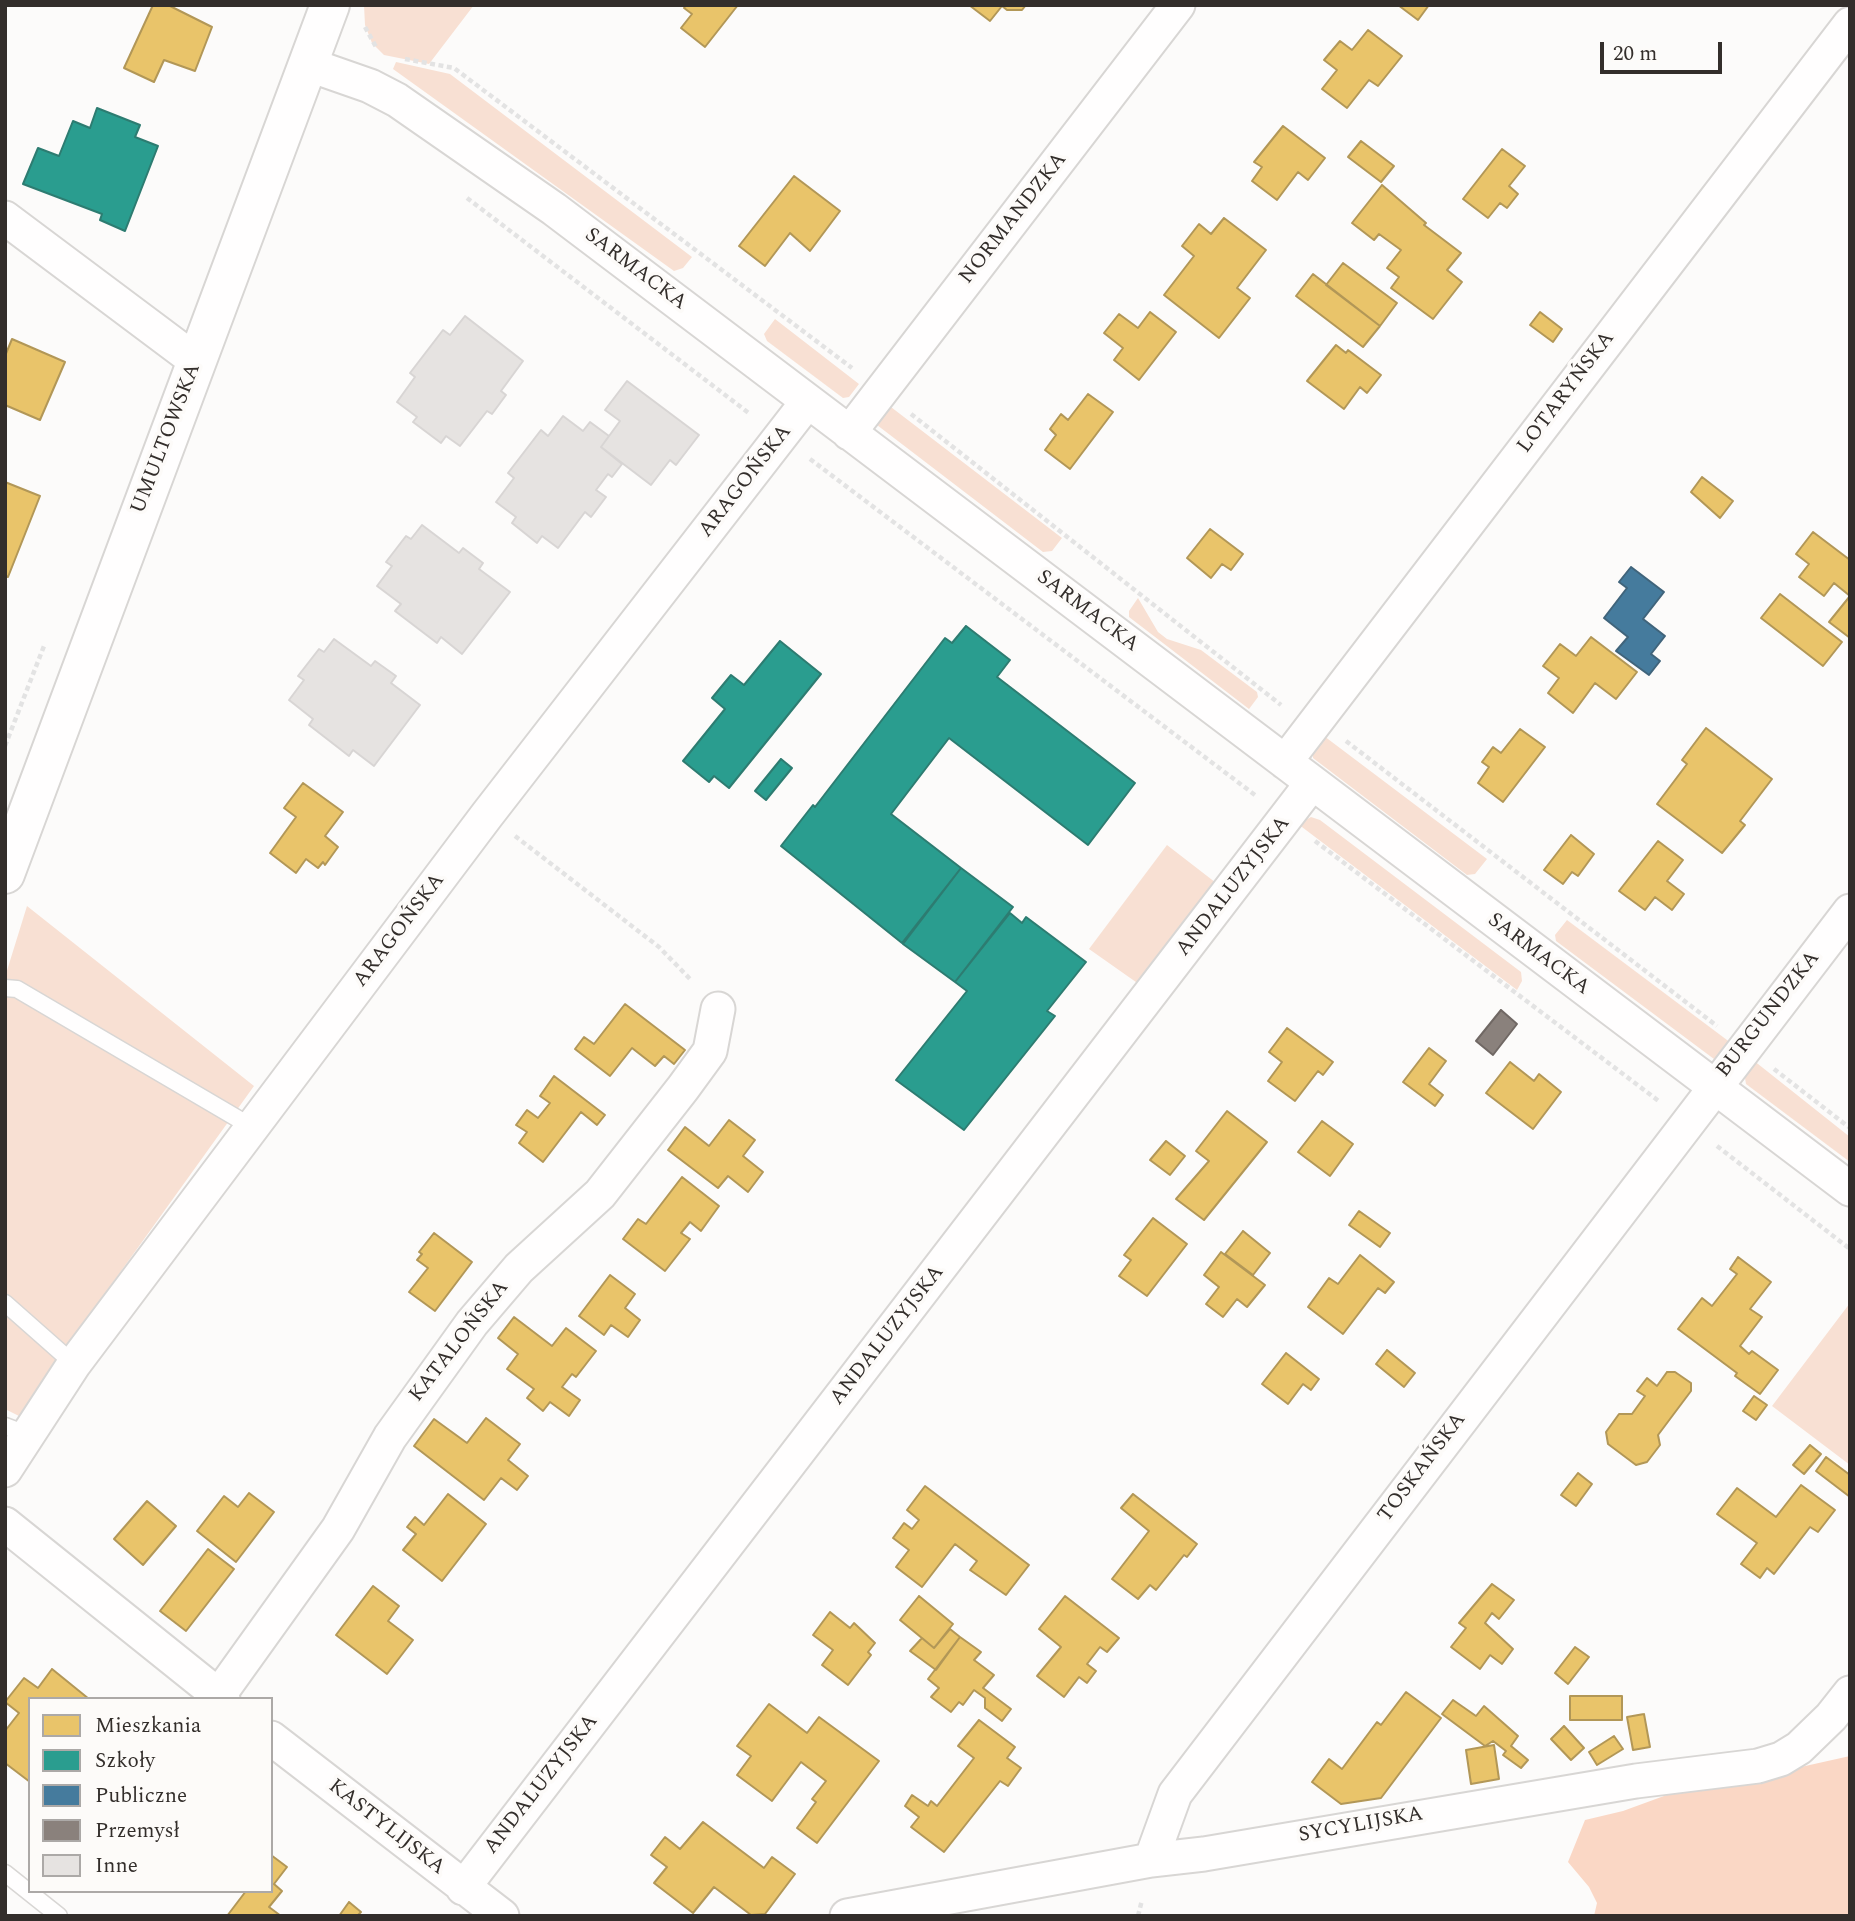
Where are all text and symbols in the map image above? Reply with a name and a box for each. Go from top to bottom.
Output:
scale bar [1603,28,1726,72]
text: 20 m [1613,38,1657,70]
street label: NORMANDZKA [955,148,1073,290]
street label: SARMACKA [579,223,691,317]
street label: LOTARYŃSKA [1513,327,1621,459]
street label: UMULTOWSKA [127,360,207,518]
street label: ARAGOŃSKA [694,421,798,543]
street label: SARMACKA [1031,565,1143,659]
street label: ANDALUZYJSKA [1172,812,1296,962]
street label: ARAGOŃSKA [349,869,451,993]
street label: SARMACKA [1482,908,1594,1002]
street label: BURGUNDZKA [1712,947,1826,1083]
street label: ANDALUZYJSKA [826,1261,950,1411]
street label: KATALOŃSKA [405,1276,515,1408]
street label: TOSKAŃSKA [1374,1408,1472,1528]
legend [28,1697,273,1893]
text: Mieszkania [95,1710,201,1742]
street label: ANDALUZYJSKA [480,1710,604,1860]
text: Szkoły [95,1745,155,1777]
street label: KASTYLIJSKA [323,1775,449,1881]
text: Publiczne [95,1780,187,1812]
street label: SYCYLIJSKA [1297,1803,1425,1849]
text: Przemysł [95,1815,180,1847]
text: Inne [95,1850,138,1882]

